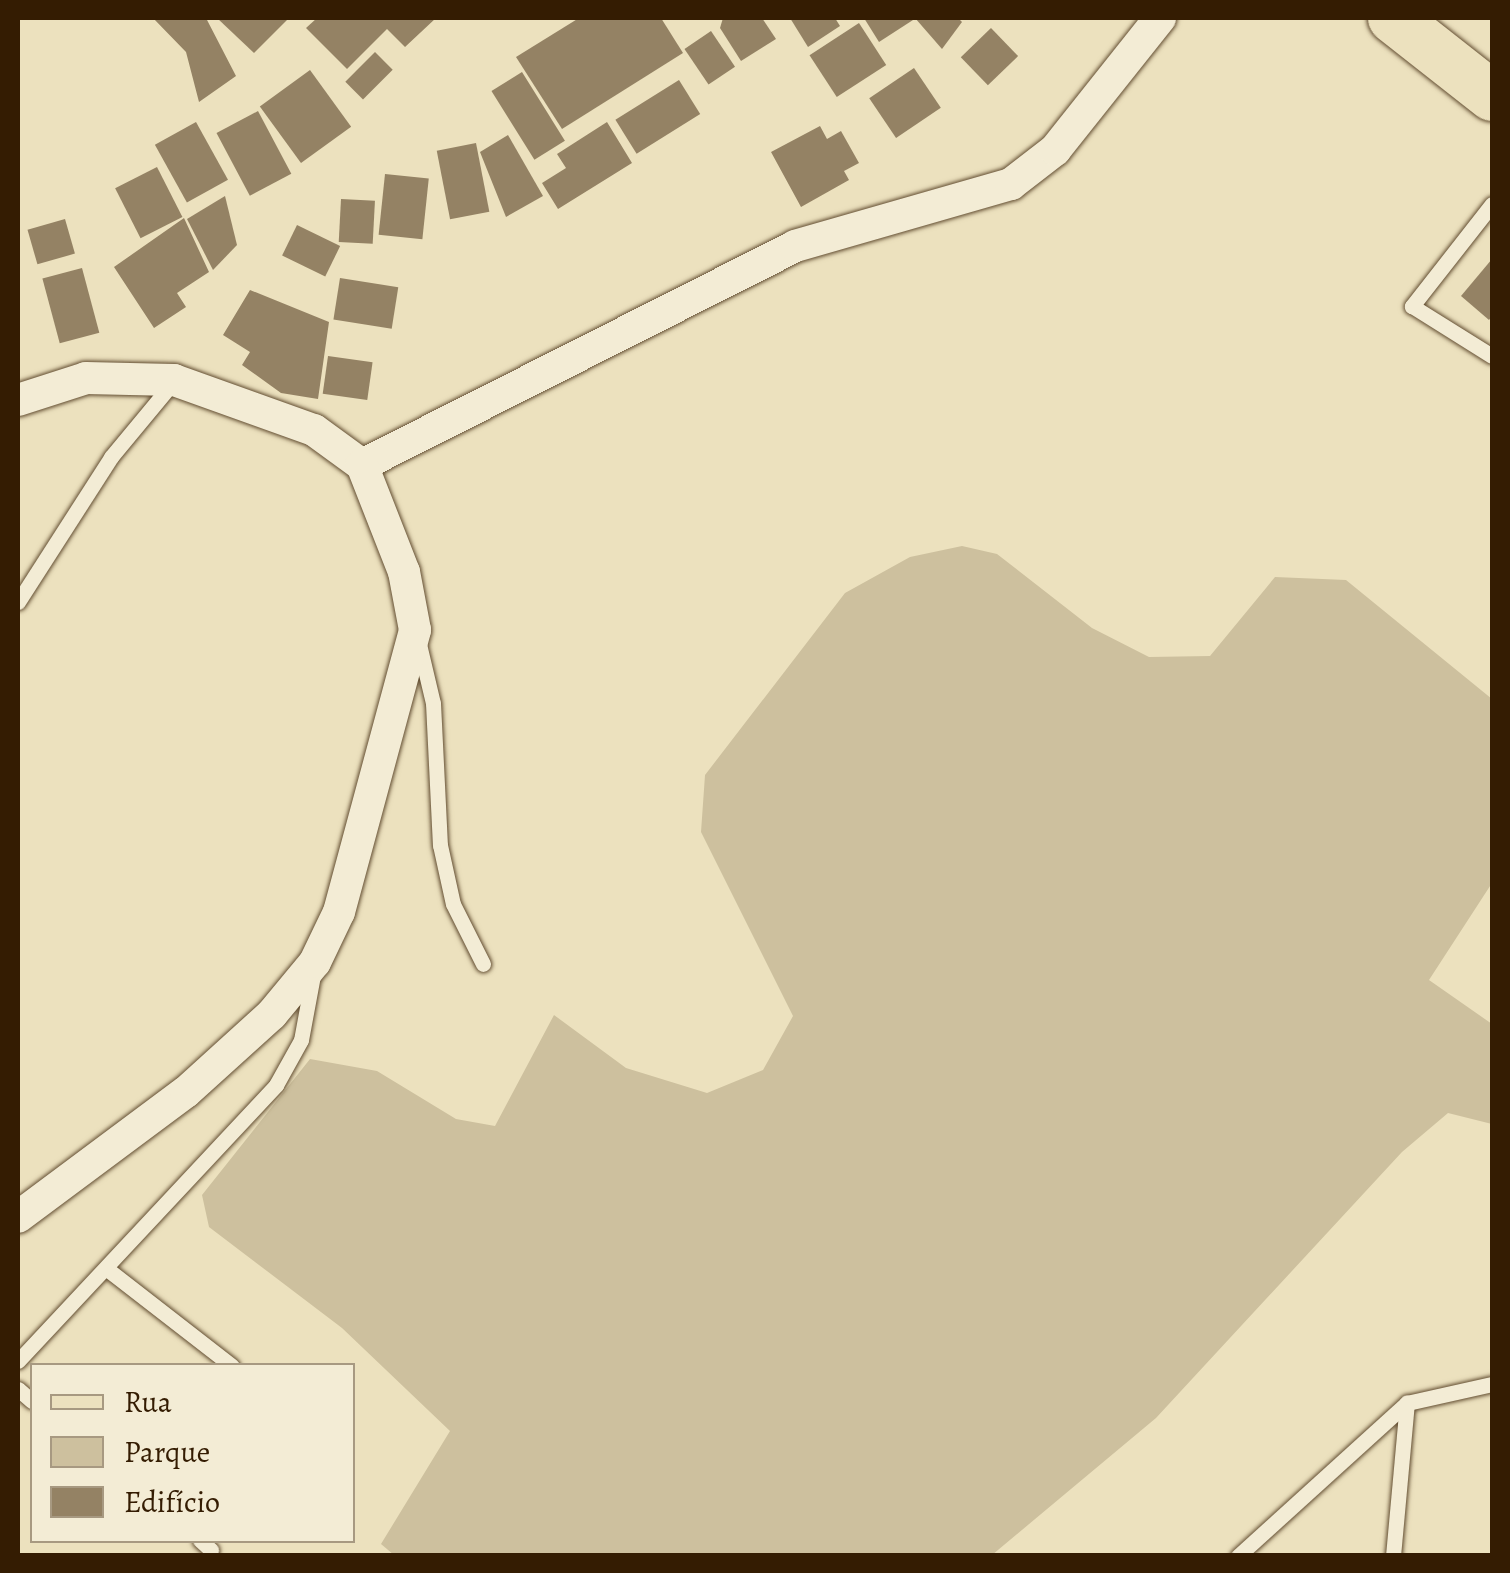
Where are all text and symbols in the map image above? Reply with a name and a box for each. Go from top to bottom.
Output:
legend [30,1363,355,1543]
text: Rua [124,1382,172,1422]
text: Parque [124,1432,210,1472]
text: Edifício [124,1482,220,1522]

